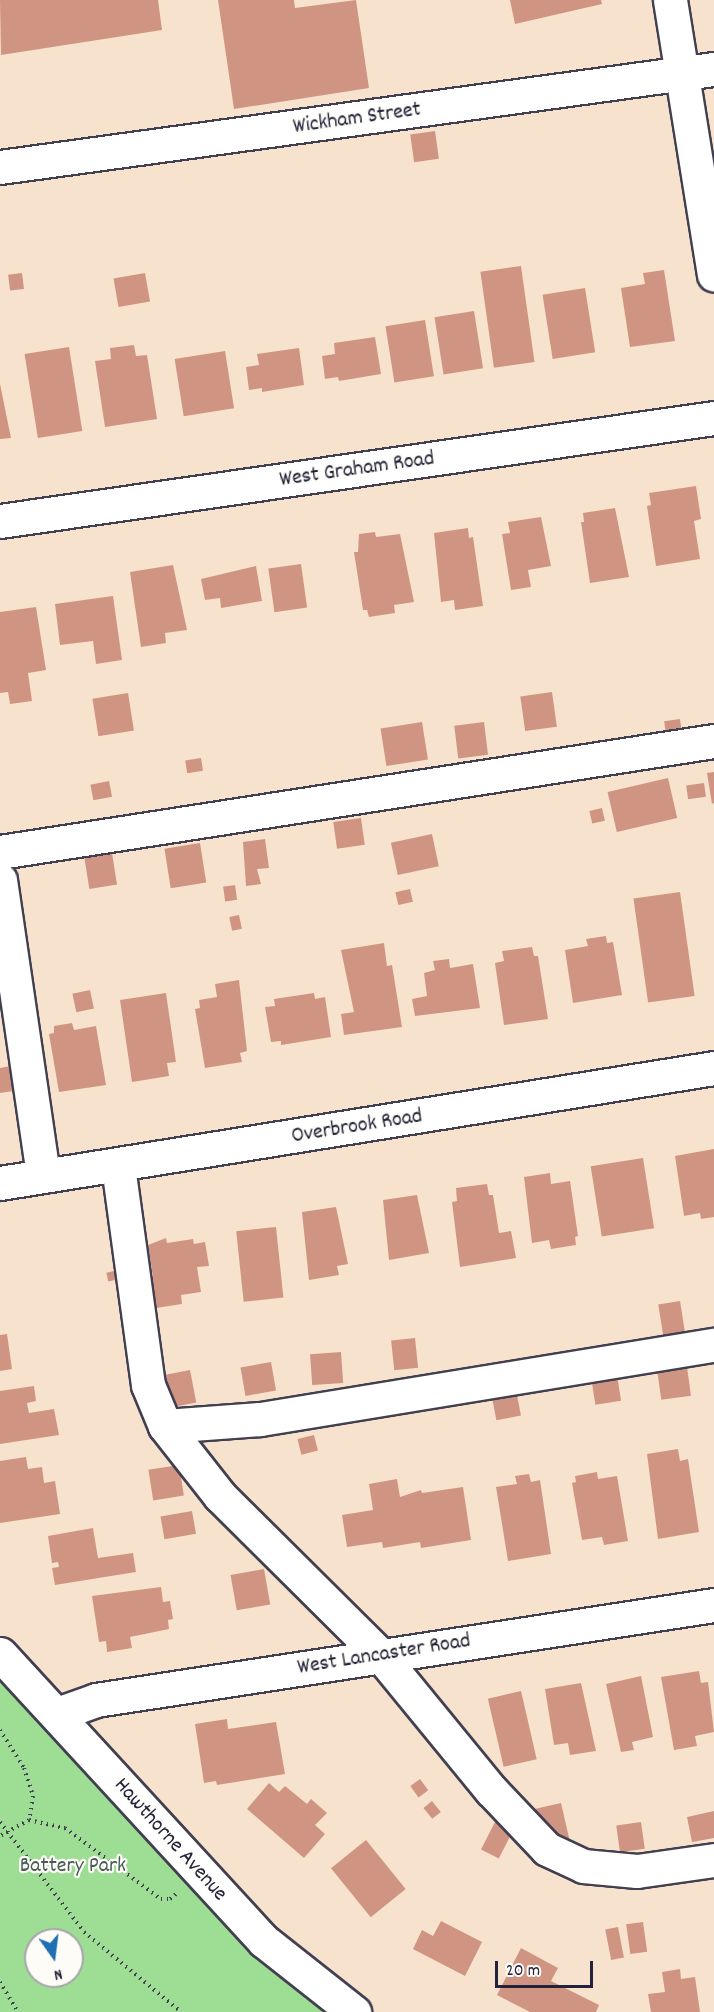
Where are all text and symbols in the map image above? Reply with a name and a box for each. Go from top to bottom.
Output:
street label: Wickham Street [292,97,422,141]
street label: West Graham Road [278,446,436,494]
street label: Overbrook Road [290,1104,424,1150]
street label: West Lancaster Road [296,1628,472,1682]
street label: Hawthorne Avenue [108,1773,232,1907]
park label: Battery Park [20,1854,126,1880]
north arrow [24,1928,84,1988]
scale bar [498,1949,596,1987]
text: 20 m [506,1959,540,1984]
text: N [51,1962,65,1986]

